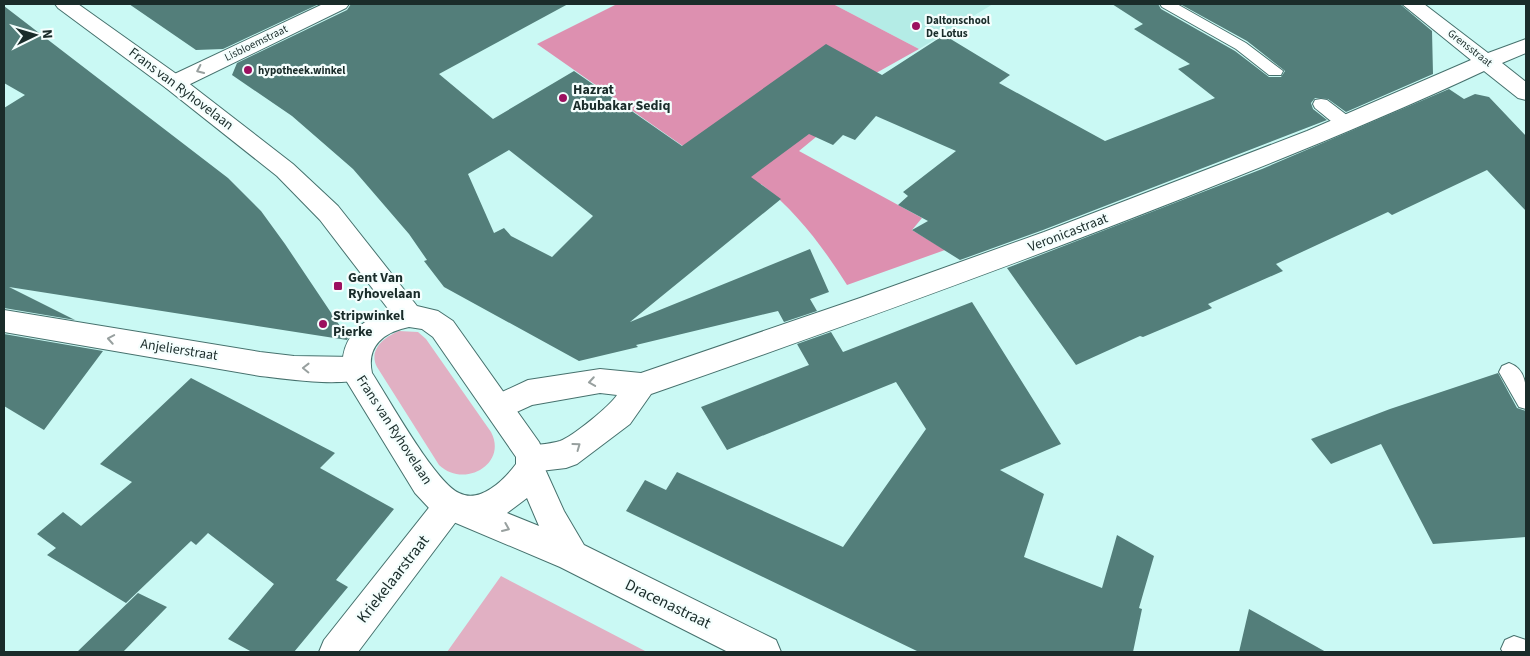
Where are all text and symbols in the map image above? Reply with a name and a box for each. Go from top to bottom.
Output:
north arrow [10,10,60,60]
place label: Daltonschool De Lotus [926,13,991,41]
marker: Daltonschool De Lotus [910,20,922,32]
street label: Lisbloemstraat [222,21,290,65]
street label: Grensstraat [1445,26,1496,70]
text: N [37,28,57,39]
street label: Frans van Ryhovelaan [124,43,238,135]
place label: hypotheek.winkel [258,63,346,78]
one-way arrow [196,64,205,74]
marker: hypotheek.winkel [242,64,254,76]
place label: Hazrat Abubakar Sediq [572,80,670,116]
marker: Hazrat Abubakar Sediq [557,92,569,104]
street label: Veronicastraat [1025,208,1111,257]
place label: Gent Van Ryhovelaan [348,268,421,304]
marker: Gent Van Ryhovelaan [332,280,344,292]
place label: Stripwinkel Pierke [333,306,404,342]
marker: Stripwinkel Pierke [317,318,329,330]
one-way arrow [107,334,116,344]
street label: Anjelierstraat [139,334,219,366]
one-way arrow [302,363,310,373]
street label: Frans van Ryhovelaan [351,371,437,489]
one-way arrow [588,377,597,387]
one-way arrow [572,443,581,452]
one-way arrow [501,522,510,533]
street label: Kriekelaarstraat [352,530,435,628]
street label: Dracenastraat [621,574,715,635]

